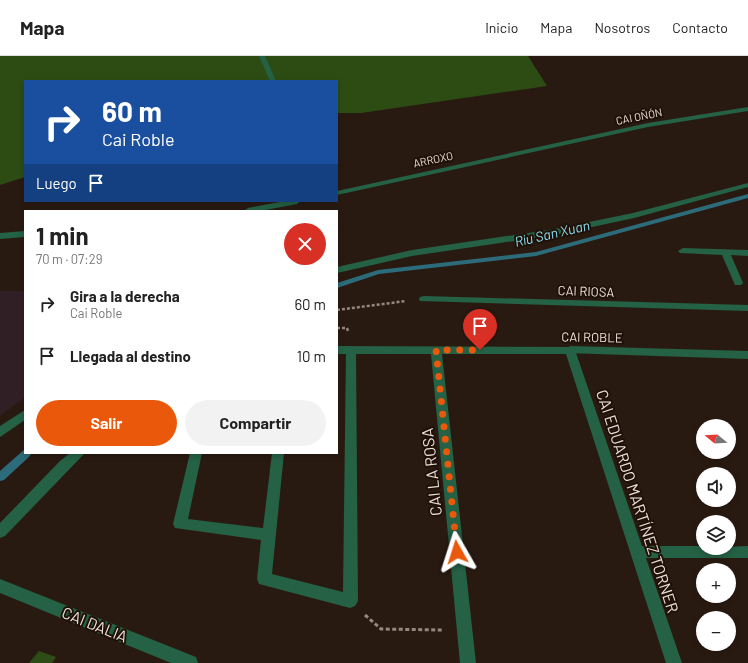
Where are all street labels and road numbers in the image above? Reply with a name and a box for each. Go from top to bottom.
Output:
street label: CAI OÑÓN [615,105,663,127]
street label: ARROXO [412,148,454,170]
street label: CAI RIOSA [557,282,615,300]
street label: CAI ROBLE [561,328,623,346]
street label: CAI EDUARDO MARTÍNEZ TORNER [593,387,683,615]
street label: CAI LA ROSA [417,427,445,517]
street label: CAI DALIA [59,602,131,646]

